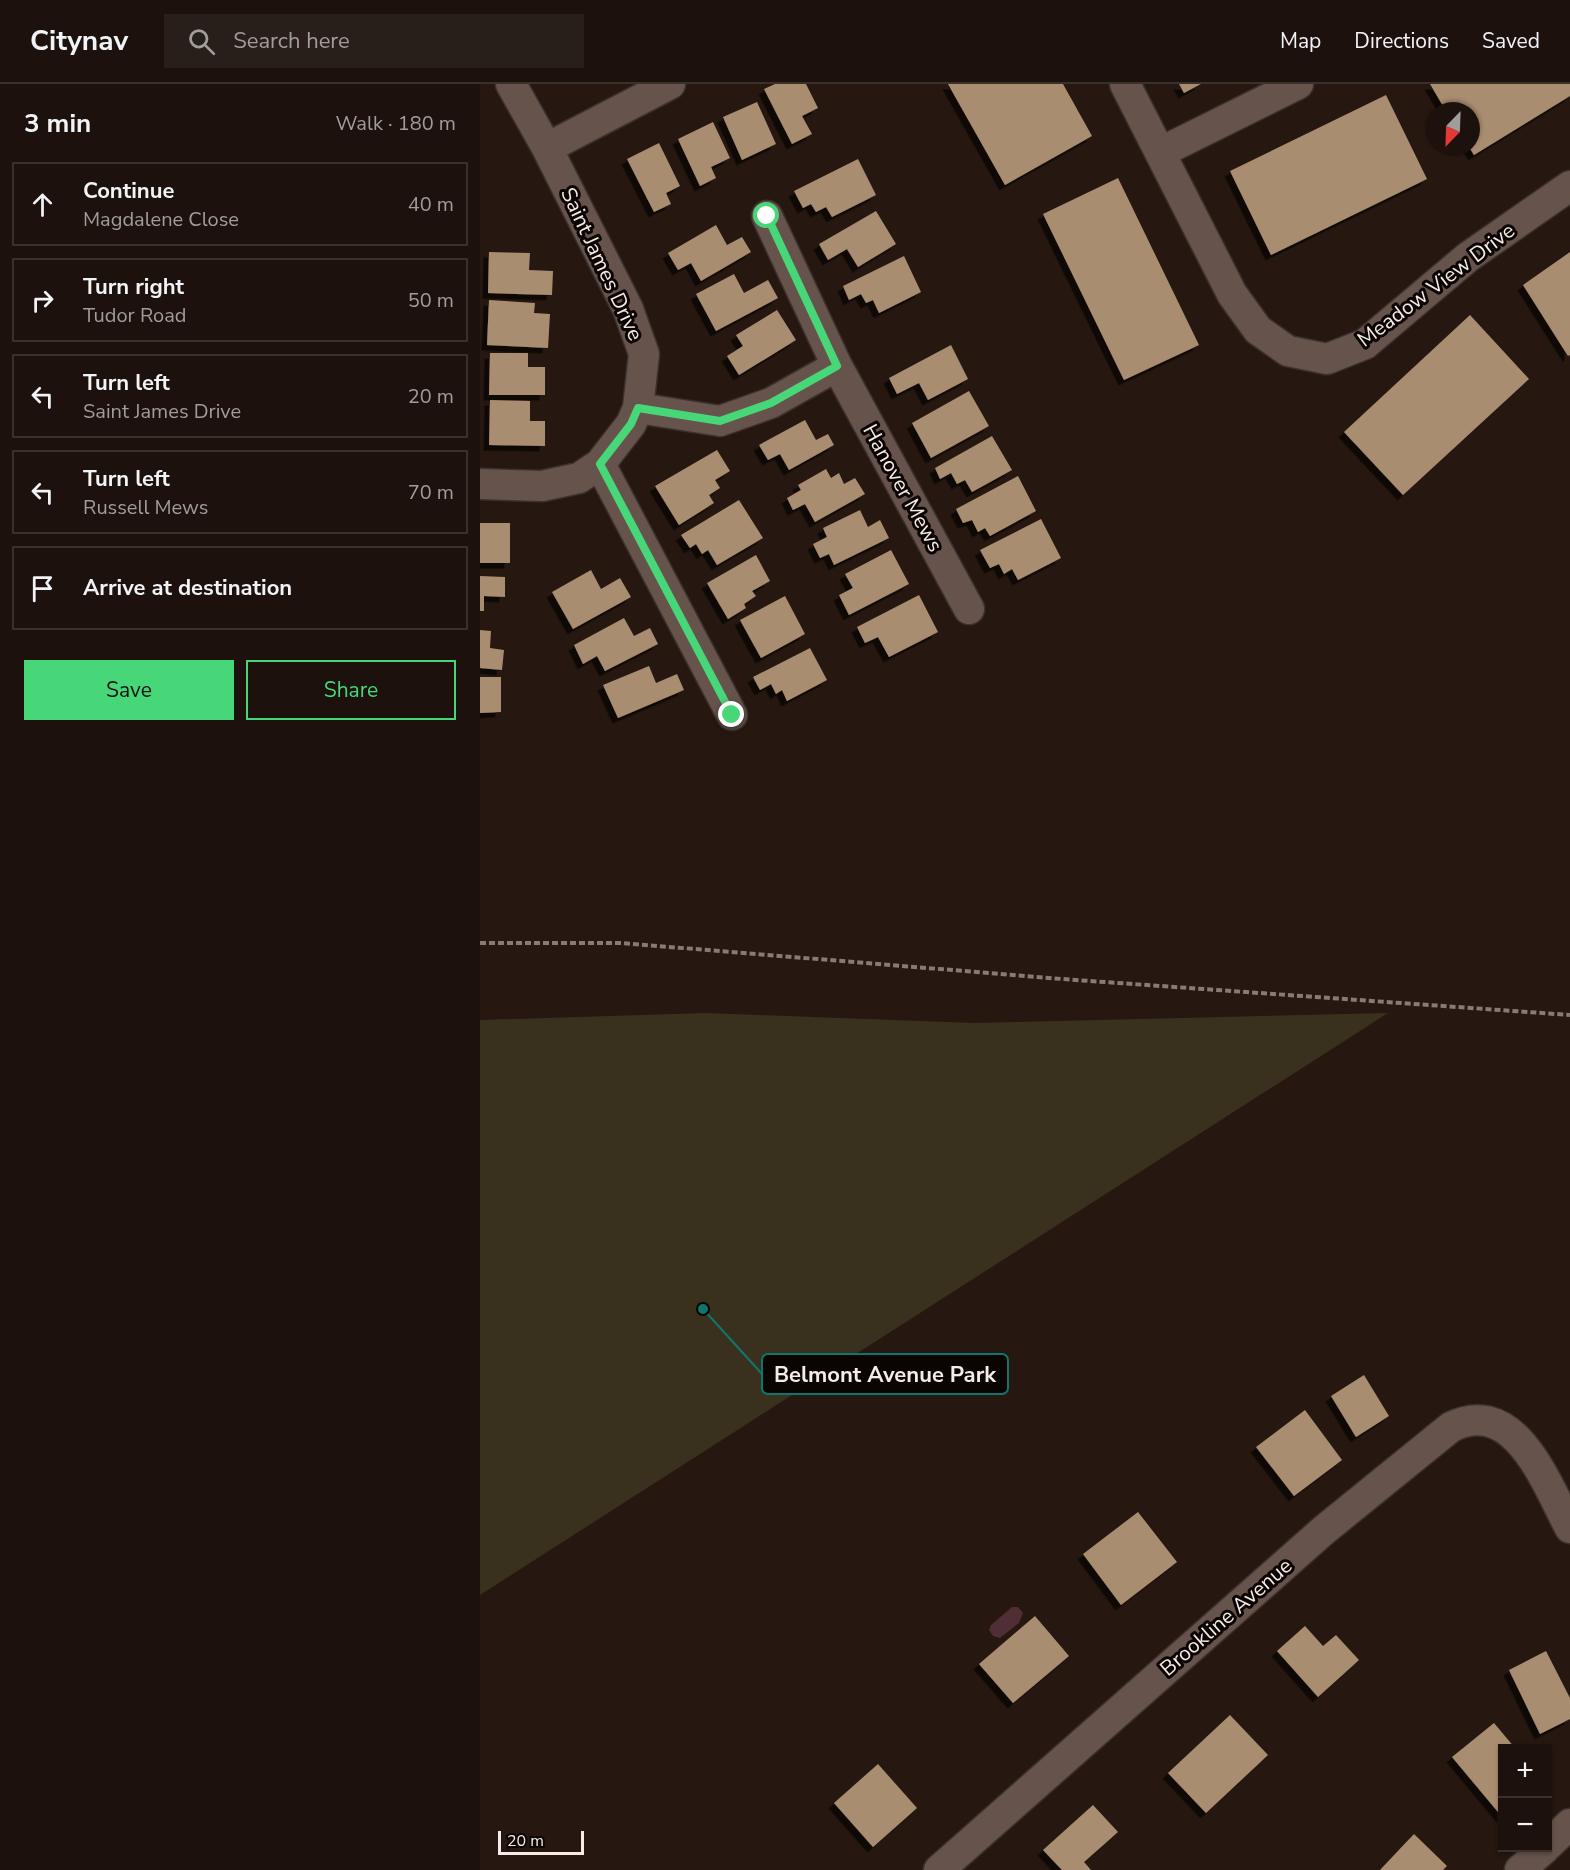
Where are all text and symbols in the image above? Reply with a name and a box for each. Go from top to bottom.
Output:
search box [164,14,584,68]
text: Citynav [30,22,128,60]
icon: search [185,25,218,58]
text: Search here [233,26,350,56]
text: Map [1280,27,1321,55]
text: Directions [1354,27,1449,55]
text: Saved [1482,27,1540,55]
north arrow [1426,102,1480,156]
text: 3 min [24,106,91,141]
text: Walk · 180 m [336,110,456,137]
text: Continue [83,176,174,206]
street label: Saint James Drive [554,183,650,345]
icon: ahead [26,188,59,221]
text: 40 m [408,191,454,218]
route start [753,202,779,228]
text: Magdalene Close [83,206,239,233]
street label: Meadow View Drive [1352,217,1520,353]
text: Turn right [83,272,184,302]
icon: right [26,284,59,317]
text: 50 m [408,287,454,314]
text: Tudor Road [83,302,186,329]
text: Turn left [83,368,170,398]
icon: left [26,380,59,413]
text: 20 m [408,383,454,410]
text: Saint James Drive [83,398,241,425]
street label: Hanover Mews [856,419,950,557]
text: Turn left [83,464,170,494]
icon: left [26,476,59,509]
text: 70 m [408,479,454,506]
text: Russell Mews [83,494,208,521]
icon: arrive [26,572,59,605]
text: Arrive at destination [83,573,292,603]
button: Save [24,660,234,720]
button: Share [246,660,456,720]
route end [718,701,744,727]
callout: Belmont Avenue Park [762,1354,1008,1394]
text: Belmont Avenue Park [774,1360,997,1390]
street label: Brookline Avenue [1154,1552,1298,1682]
map controls [1498,1744,1552,1852]
button: + [1498,1744,1552,1798]
button: − [1498,1798,1552,1852]
scale bar [498,1828,584,1856]
text: 20 m [507,1830,544,1852]

